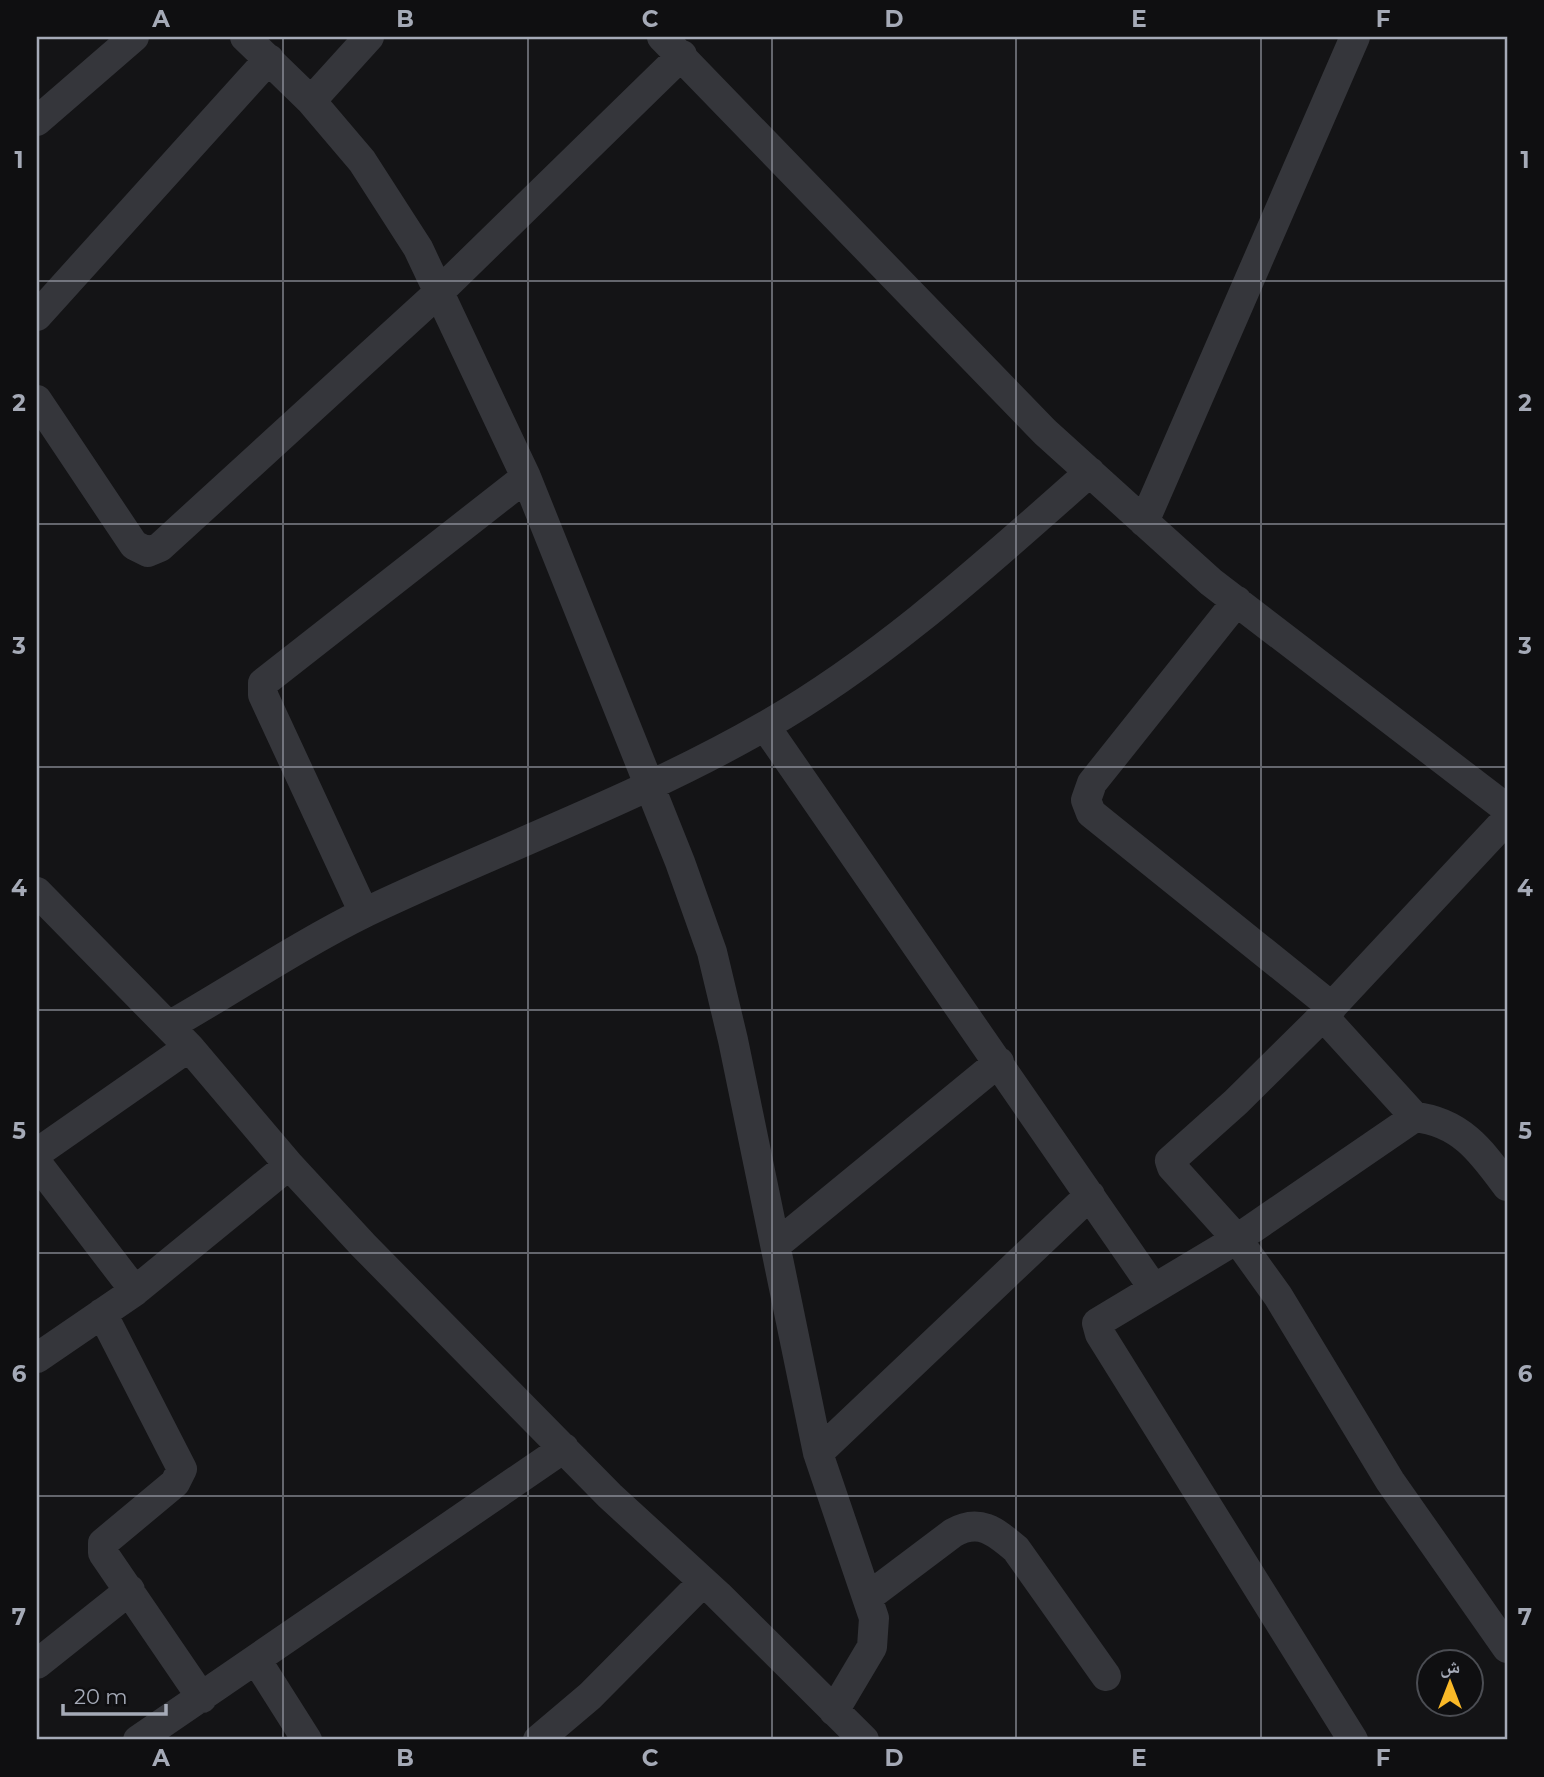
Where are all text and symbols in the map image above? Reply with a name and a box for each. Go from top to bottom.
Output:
text: A [151,5,170,33]
text: B [396,5,414,33]
text: C [642,5,659,33]
text: D [885,5,904,33]
text: E [1131,5,1147,33]
text: F [1376,5,1391,33]
text: 1 [14,146,24,174]
text: 1 [1520,146,1530,174]
text: 2 [12,389,26,417]
text: 2 [1518,389,1532,417]
text: 3 [11,632,26,660]
text: 3 [1517,632,1532,660]
text: 4 [11,874,27,902]
text: 4 [1517,874,1533,902]
text: 5 [12,1117,26,1145]
text: 5 [1518,1117,1532,1145]
text: 6 [12,1360,27,1388]
text: 6 [1518,1360,1533,1388]
text: 7 [12,1603,26,1631]
text: 7 [1518,1603,1532,1631]
north arrow [1414,1648,1484,1718]
text: ش [1440,1655,1460,1678]
scale bar [63,1672,166,1716]
text: 20 m [74,1684,128,1709]
text: A [151,1744,170,1772]
text: B [396,1744,414,1772]
text: C [642,1744,659,1772]
text: D [885,1744,904,1772]
text: E [1131,1744,1147,1772]
text: F [1376,1744,1391,1772]

